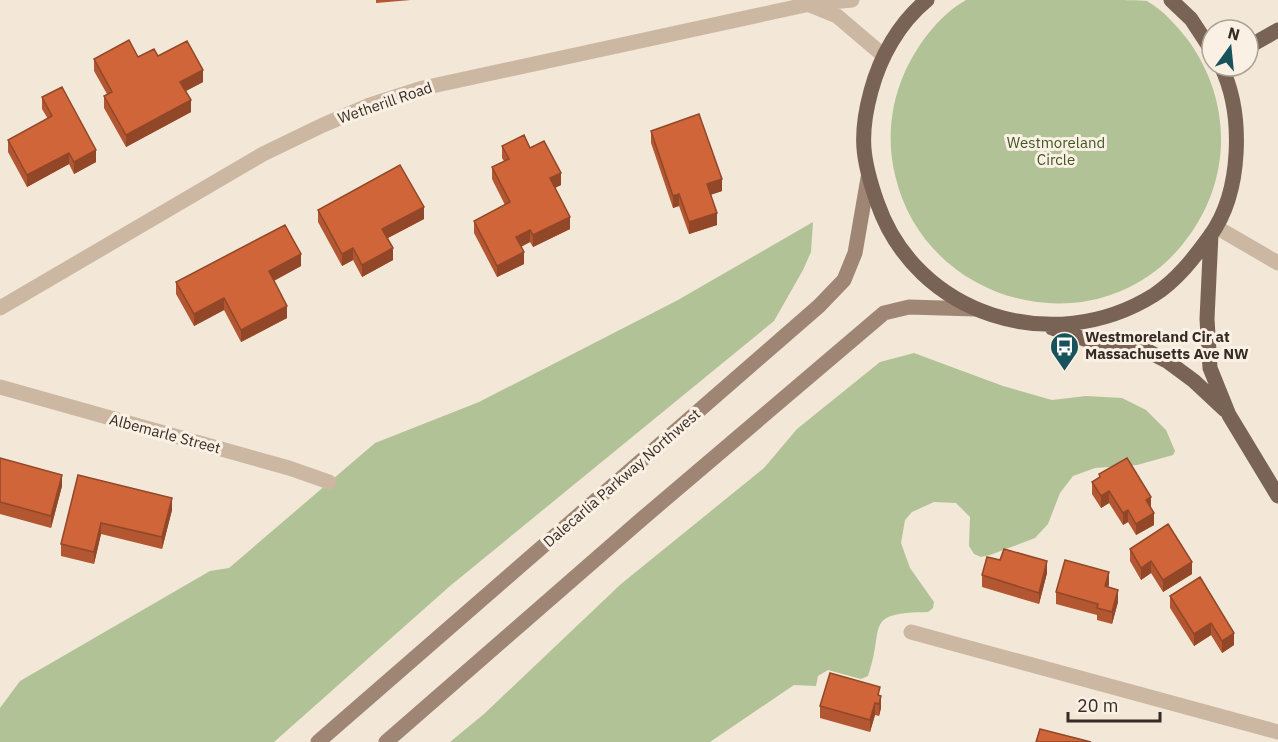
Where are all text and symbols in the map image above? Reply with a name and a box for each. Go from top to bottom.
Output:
north arrow [1200,18,1260,78]
text: N [1226,22,1242,45]
street label: Wetherill Road [335,77,435,128]
park label: Westmoreland Circle [1007,133,1105,169]
place label: Westmoreland Cir at Massachusetts Ave NW [1085,327,1249,363]
bus stop icon: Westmoreland Cir at Massachusetts Ave NW [1048,330,1080,372]
street label: Dalecarlia Parkway Northwest [539,404,704,551]
street label: Albemarle Street [107,410,223,457]
scale bar [1068,685,1160,723]
text: 20 m [1077,694,1119,717]

